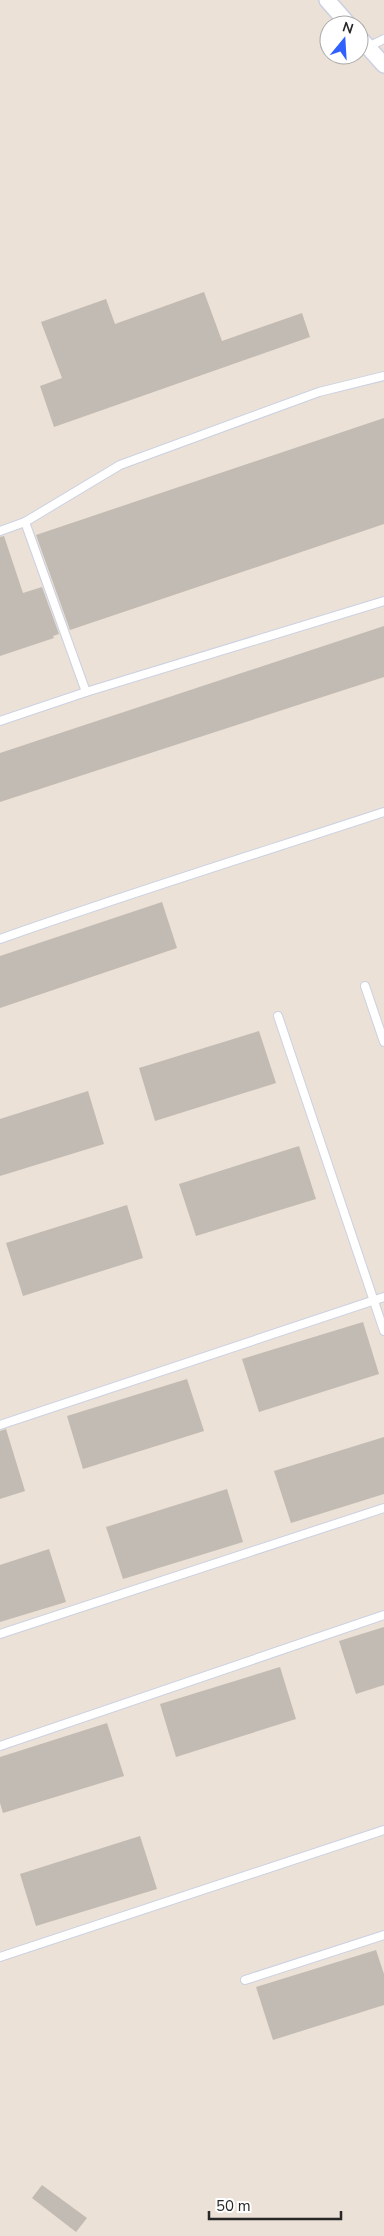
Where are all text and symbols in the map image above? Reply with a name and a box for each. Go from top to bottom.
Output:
north arrow [319,15,369,65]
text: N [340,17,356,39]
scale bar [209,2188,342,2220]
text: 50 m [216,2196,251,2216]

